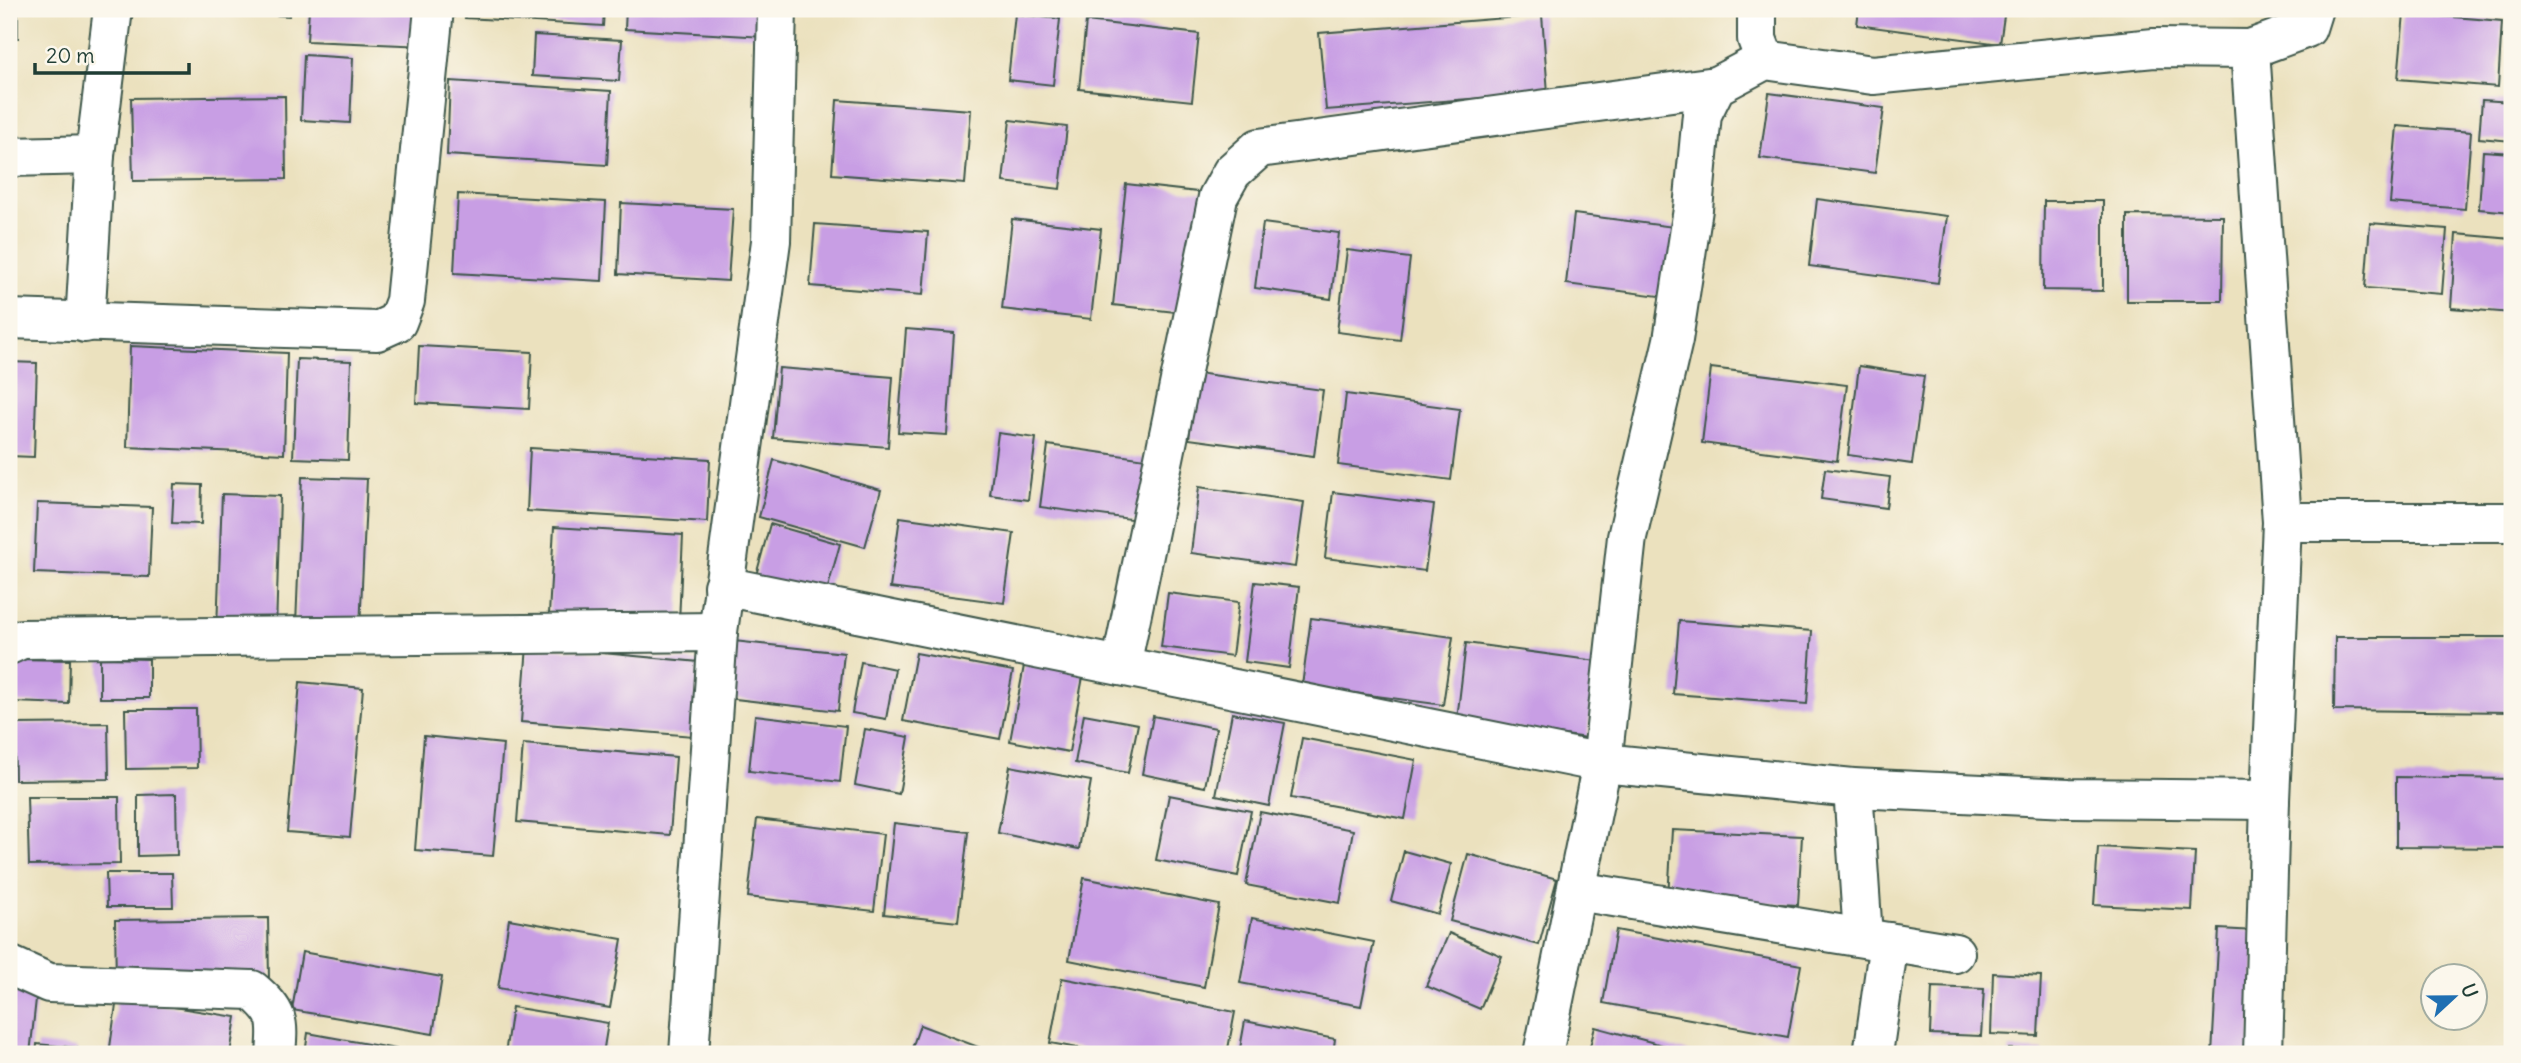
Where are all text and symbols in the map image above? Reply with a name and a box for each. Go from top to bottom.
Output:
scale bar [35,32,189,76]
text: 20 m [46,42,95,69]
north arrow [2420,962,2490,1032]
text: U [2456,980,2483,1001]

